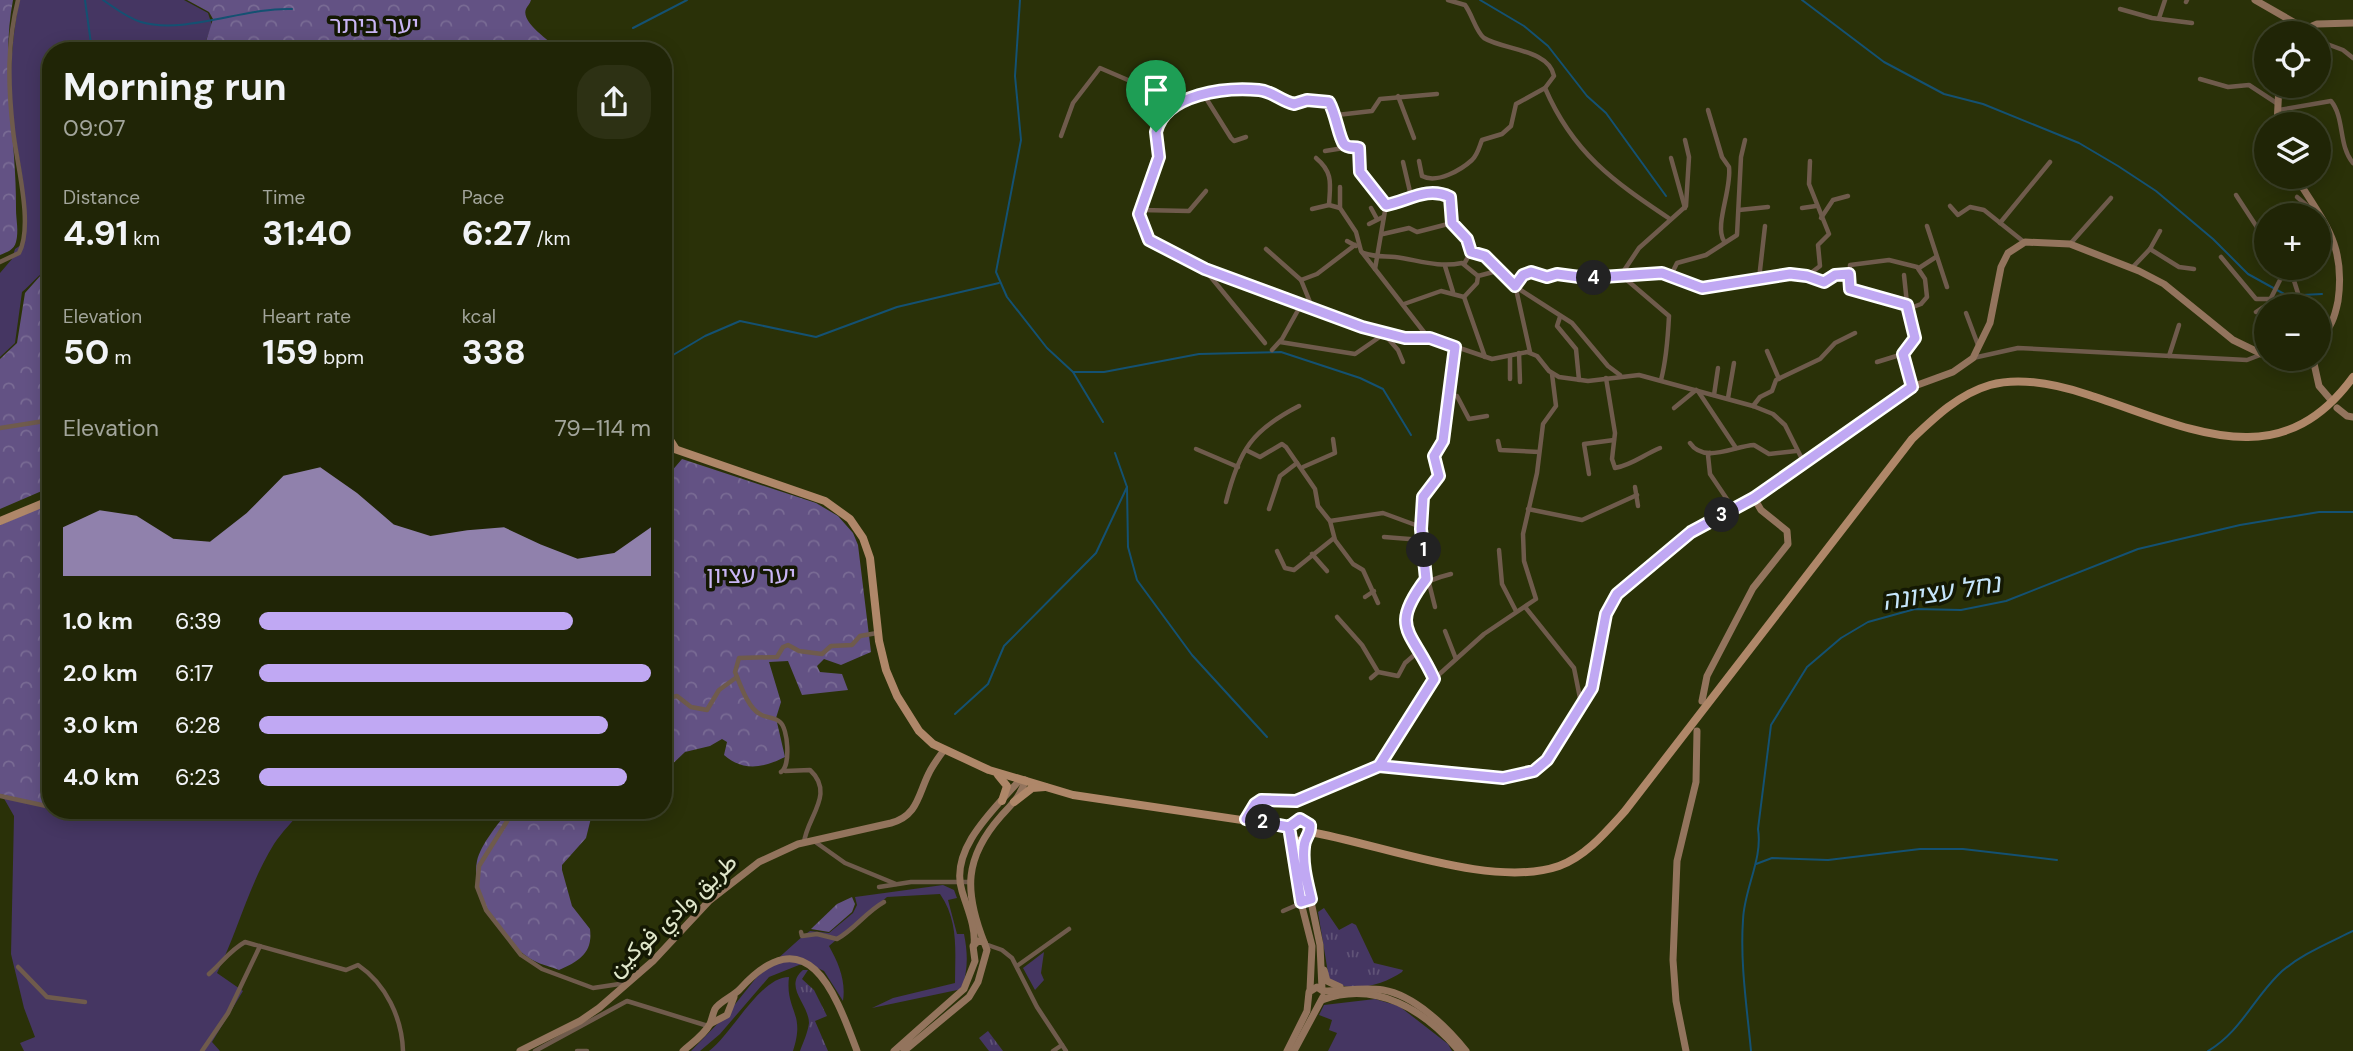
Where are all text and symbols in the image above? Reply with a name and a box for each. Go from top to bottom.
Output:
park label: יער ביתר [329,9,419,40]
map controls [2254,21,2331,371]
button: locate [2254,21,2331,98]
pin [1126,60,1186,132]
text: Morning run [63,62,287,112]
button: share [577,65,651,139]
icon: arrive [1137,71,1175,109]
button: layers [2254,112,2331,189]
text: 09:07 [63,113,126,143]
text: Distance [63,185,140,210]
text: Time [262,185,305,210]
text: Pace [462,185,504,210]
button: + [2254,203,2331,280]
text: 4.91 [63,210,128,256]
text: 31:40 [262,210,352,256]
text: 6:27 [462,210,531,256]
text: km [128,226,160,251]
text: /km [531,226,571,251]
pin: 4 [1576,260,1612,296]
text: 4 [1587,265,1600,290]
button: − [2254,294,2331,371]
text: Elevation [63,304,142,329]
text: Heart rate [262,304,351,329]
text: kcal [462,304,496,329]
text: 50 [63,329,109,375]
text: 159 [262,329,318,375]
text: 338 [462,329,526,375]
text: m [109,345,131,370]
text: bpm [318,345,364,370]
text: Elevation [63,413,159,443]
text: 79–114 m [555,413,651,443]
pin: 3 [1704,498,1740,532]
text: 3 [1716,502,1727,527]
pin: 1 [1406,532,1442,568]
text: 1 [1420,537,1427,562]
park label: יער עציון [706,559,796,590]
water label: נחל עציונה [1880,566,2005,618]
text: 1.0 km [63,606,133,636]
text: 6:39 [175,606,221,636]
text: 2.0 km [63,658,138,688]
text: 6:17 [175,658,214,688]
text: 3.0 km [63,710,138,740]
text: 6:28 [175,710,221,740]
text: 4.0 km [63,762,139,792]
text: 6:23 [175,762,221,792]
pin: 2 [1246,804,1280,840]
text: 2 [1257,809,1268,834]
street label: طريق وادي فوکين [600,846,746,986]

